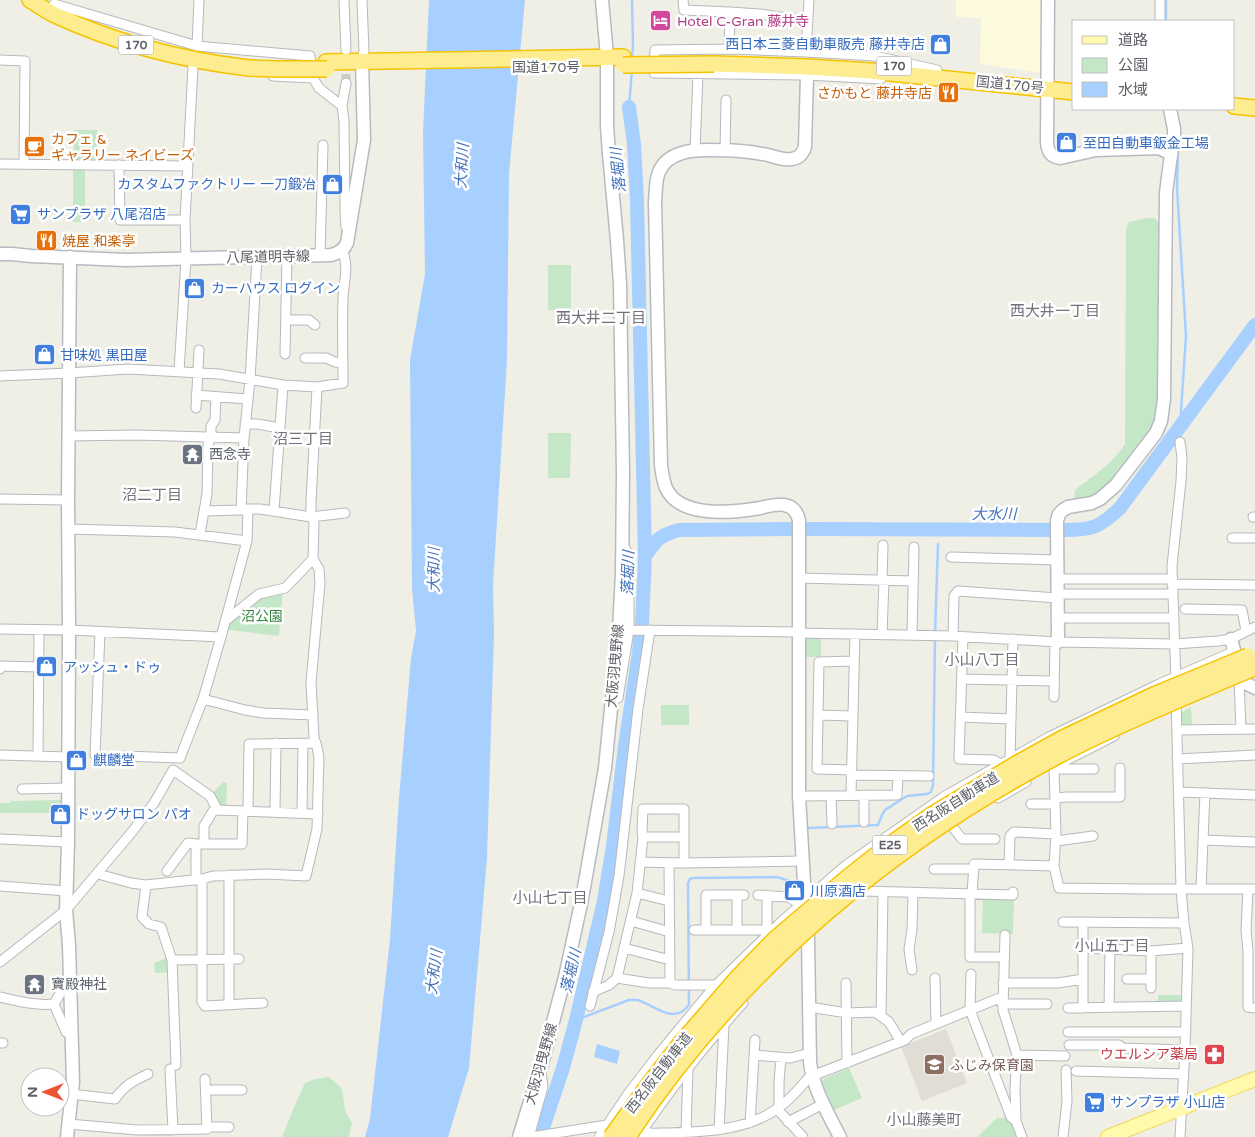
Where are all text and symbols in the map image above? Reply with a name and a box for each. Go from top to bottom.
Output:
hotel icon: Hotel C-Gran 藤井寺 [649,9,673,33]
place label: Hotel C-Gran 藤井寺 [677,13,809,30]
legend [1072,20,1235,110]
text: 道路 [1118,31,1148,49]
shop icon: 西日本三菱自動車販売 藤井寺店 [929,32,953,56]
road number: 170 [118,36,154,54]
place label: 西日本三菱自動車販売 藤井寺店 [725,36,925,53]
road number: 170 [876,56,912,76]
text: 公園 [1118,56,1148,74]
street label: 国道170号 [512,59,580,76]
street label: 国道170号 [975,73,1045,97]
restaurant icon: さかもと 藤井寺店 [936,81,960,105]
text: 水域 [1118,81,1148,99]
place label: さかもと 藤井寺店 [817,85,932,102]
place label: カフェ & ギャラリー ネイビーズ [51,131,194,164]
shop icon: 至田自動車鈑金工場 [1055,131,1079,155]
cafe icon: カフェ & ギャラリー ネイビーズ [23,135,47,159]
place label: 至田自動車鈑金工場 [1083,135,1209,152]
water label: 大和川 [452,141,472,189]
water label: 落堀川 [607,145,629,193]
shop icon: カスタムファクトリー 一刀鍛冶 [320,172,344,196]
place label: カスタムファクトリー 一刀鍛冶 [117,176,316,193]
supermarket icon: サンプラザ 八尾沼店 [9,202,33,226]
place label: サンプラザ 八尾沼店 [37,206,166,223]
restaurant icon: 焼屋 和楽亭 [34,229,58,253]
place label: 焼屋 和楽亭 [62,233,136,250]
street label: 八尾道明寺線 [226,248,310,266]
shop icon: カーハウス ログイン [183,276,207,300]
place label: カーハウス ログイン [211,280,340,297]
district label: 西大井一丁目 [1010,302,1100,320]
district label: 西大井二丁目 [556,309,646,327]
shop icon: 甘味処 黒田屋 [32,343,56,367]
place label: 甘味処 黒田屋 [60,347,148,364]
district label: 沼三丁目 [273,430,333,448]
temple icon: 西念寺 [181,442,205,466]
place label: 西念寺 [209,446,251,463]
district label: 沼二丁目 [122,486,182,504]
water label: 大水川 [971,505,1018,523]
water label: 大和川 [425,546,443,593]
water label: 落堀川 [618,548,638,596]
park label: 沼公園 [241,608,283,625]
street label: 大阪羽曳野線 [603,623,627,709]
district label: 小山八丁目 [944,651,1020,669]
shop icon: アッシュ・ドゥ [35,655,59,679]
place label: アッシュ・ドゥ [63,659,161,676]
shop icon: 麒麟堂 [65,748,89,772]
place label: 麒麟堂 [93,752,135,769]
street label: 西名阪自動車道 [910,769,1002,835]
shop icon: ドッグサロン パオ [48,802,72,826]
place label: ドッグサロン パオ [76,806,192,823]
road number: E25 [872,836,908,854]
shop icon: 川原酒店 [782,879,806,903]
place label: 川原酒店 [810,883,866,900]
district label: 小山七丁目 [512,889,588,907]
district label: 小山五丁目 [1074,937,1150,955]
water label: 落堀川 [557,945,585,995]
water label: 大和川 [422,947,446,995]
temple icon: 寶殿神社 [23,972,47,996]
place label: 寶殿神社 [51,976,107,993]
street label: 大阪羽曳野線 [521,1021,561,1107]
street label: 西名阪自動車道 [622,1029,696,1117]
pharmacy icon: ウエルシア薬局 [1202,1042,1226,1066]
place label: ウエルシア薬局 [1100,1046,1198,1063]
school or university icon: ふじみ保育園 [922,1053,946,1077]
place label: ふじみ保育園 [950,1057,1034,1074]
north arrow [20,1067,70,1117]
text: N [24,1086,41,1098]
supermarket icon: サンプラザ 小山店 [1082,1090,1106,1114]
place label: サンプラザ 小山店 [1110,1094,1225,1111]
district label: 小山藤美町 [886,1111,962,1129]

